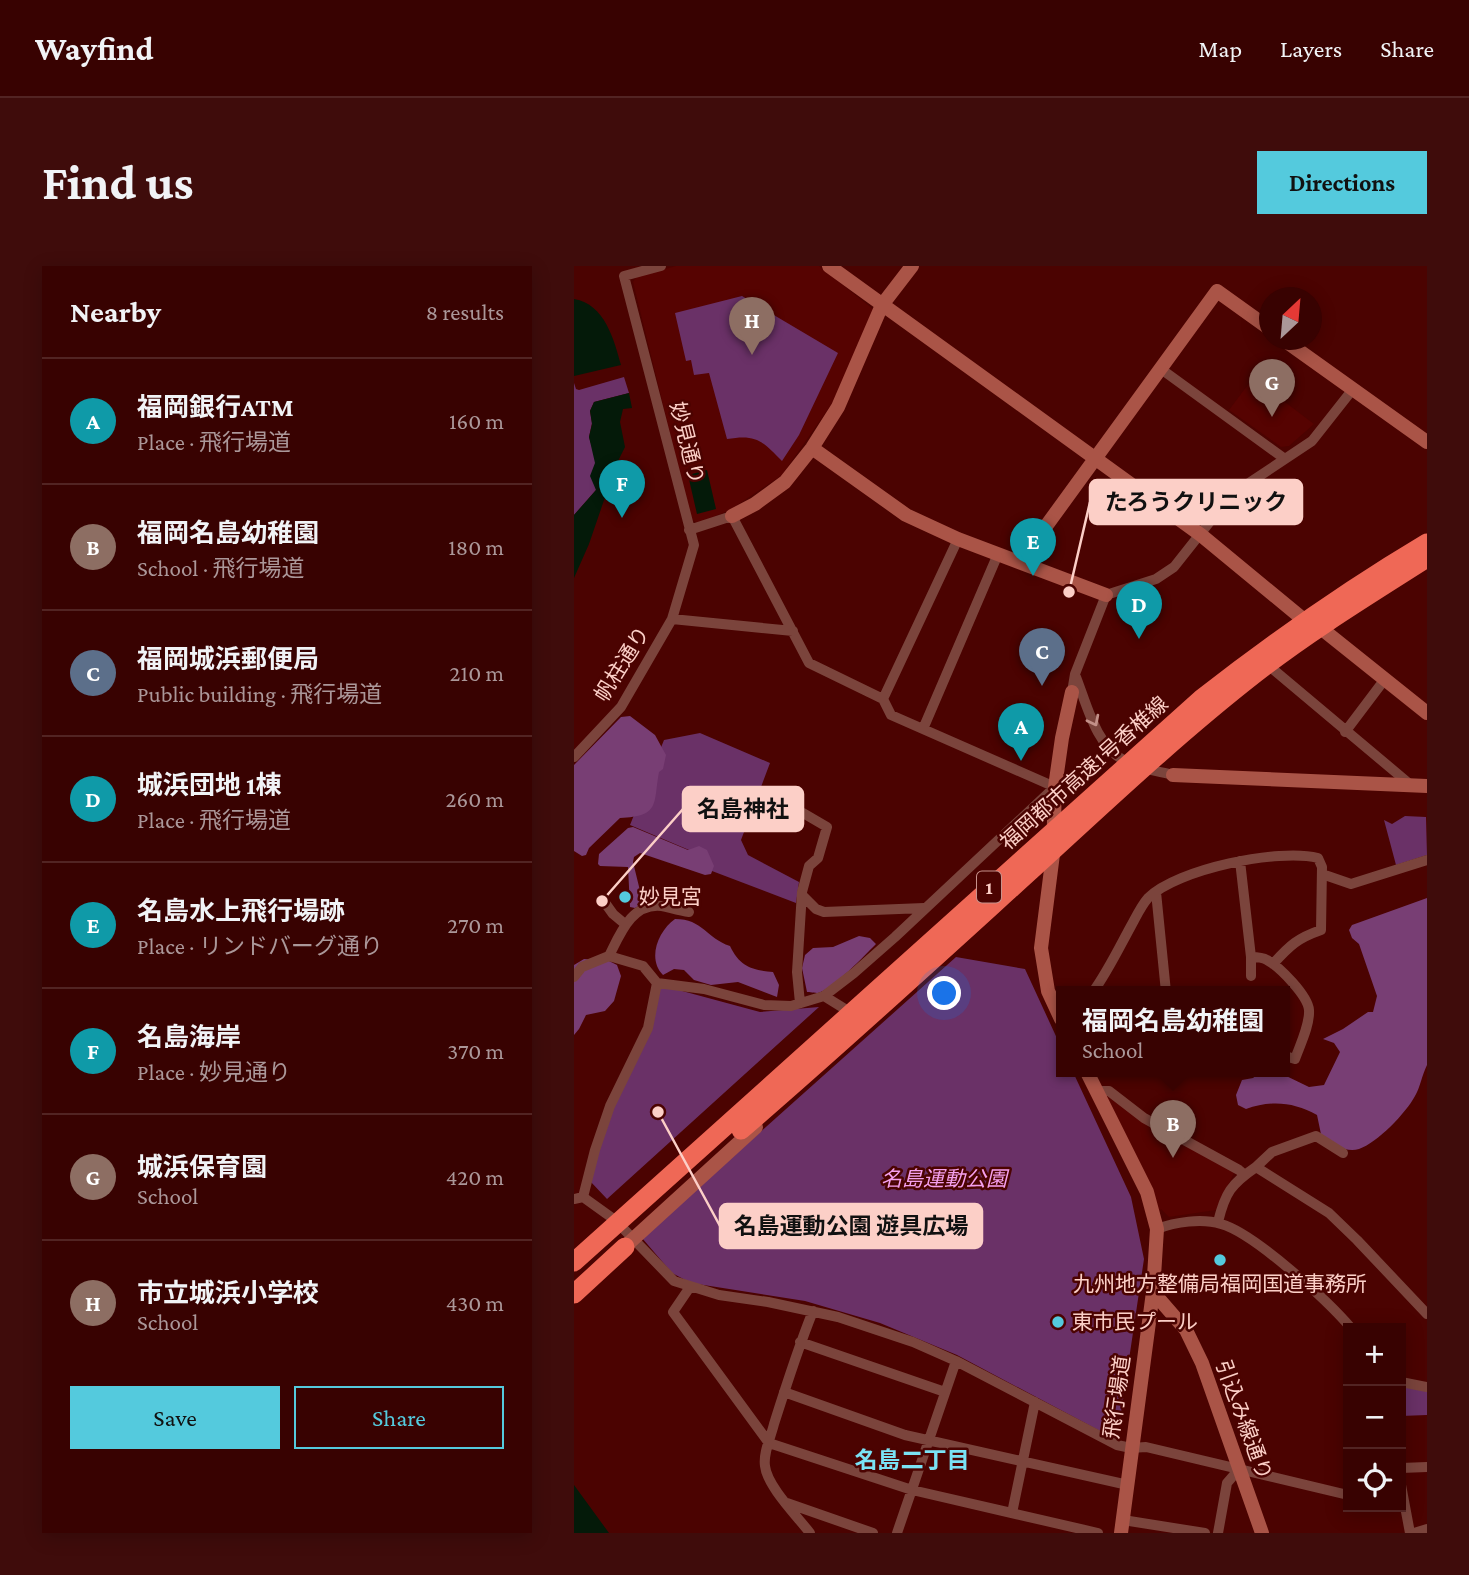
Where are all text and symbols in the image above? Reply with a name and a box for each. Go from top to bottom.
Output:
text: Wayfind [35,30,153,67]
text: Map [1198,35,1242,62]
text: Layers [1280,35,1342,62]
text: Share [1380,35,1434,62]
button: Directions [1257,151,1427,214]
text: Find us [42,155,194,210]
north arrow [1259,287,1322,350]
text: Nearby [70,295,161,328]
pin: H [729,297,775,355]
text: 8 results [426,299,504,325]
pin: G [1249,359,1295,417]
text: 福岡銀行ATM [137,393,294,422]
street label: 妙見通り [665,399,709,487]
text: A [86,408,100,434]
text: 160 m [449,408,504,434]
text: Place · 飛行場道 [137,429,291,455]
pin: F [599,460,645,518]
callout: たろうクリニック [1090,480,1302,524]
text: たろうクリニック [1105,489,1287,515]
pin: E [1010,518,1056,576]
text: 福岡名島幼稚園 [137,519,319,548]
text: B [86,534,100,560]
text: 180 m [448,534,504,560]
text: School · 飛行場道 [137,555,305,581]
pin: D [1116,581,1162,639]
street label: 帆柱通り [590,622,654,706]
pin: C [1019,628,1065,686]
text: 福岡城浜郵便局 [137,645,319,674]
text: C [86,660,100,686]
text: 210 m [450,660,504,686]
text: Public building · 飛行場道 [137,681,382,707]
street label: 福岡都市高速1号香椎線 [995,691,1173,855]
pin: A [998,703,1044,761]
one-way arrow [1085,714,1099,726]
text: 城浜団地 1棟 [137,771,282,800]
text: D [85,786,101,812]
text: 260 m [446,786,504,812]
callout: 名島神社 [683,787,803,831]
text: 名島神社 [697,796,789,822]
text: Place · 飛行場道 [137,807,291,833]
road number: 1 [977,872,1001,902]
place label: 妙見宮 [639,885,702,909]
marker: 妙見宮 [617,889,633,905]
text: 名島水上飛行場跡 [137,897,345,926]
text: E [86,912,100,938]
text: 270 m [447,912,504,938]
text: Place · リンドバーグ通り [137,933,383,959]
your location [927,976,961,1010]
popup [1056,986,1290,1077]
text: 福岡名島幼稚園 [1082,1007,1264,1036]
text: 名島海岸 [137,1023,241,1052]
text: School [1082,1037,1143,1063]
text: F [87,1038,99,1064]
text: 370 m [447,1038,504,1064]
text: Place · 妙見通り [137,1059,291,1085]
pin: B [1150,1100,1196,1158]
text: 城浜保育園 [137,1153,267,1182]
text: G [86,1164,100,1190]
text: 420 m [446,1164,504,1190]
park label: 名島運動公園 [881,1167,1010,1191]
text: School [137,1183,198,1209]
callout: 名島運動公園 遊具広場 [720,1204,982,1248]
text: 名島運動公園 遊具広場 [734,1213,968,1239]
marker: 九州地方整備局福岡国道事務所 [1212,1252,1228,1268]
place label: 九州地方整備局福岡国道事務所 [1073,1272,1367,1296]
text: 市立城浜小学校 [137,1279,319,1308]
text: H [85,1290,101,1316]
text: 430 m [446,1290,504,1316]
text: School [137,1309,198,1335]
place label: 東市民プール [1072,1310,1198,1334]
marker: 東市民プール [1050,1314,1066,1330]
map controls [1343,1323,1406,1512]
button: + [1343,1323,1406,1386]
street label: 飛行場道 [1099,1354,1135,1440]
street label: 引込み線通り [1211,1357,1277,1483]
button: Save [70,1386,280,1449]
button: Share [294,1386,504,1449]
button: − [1343,1386,1406,1449]
district label: 名島二丁目 [855,1447,970,1473]
button: locate [1343,1449,1406,1512]

